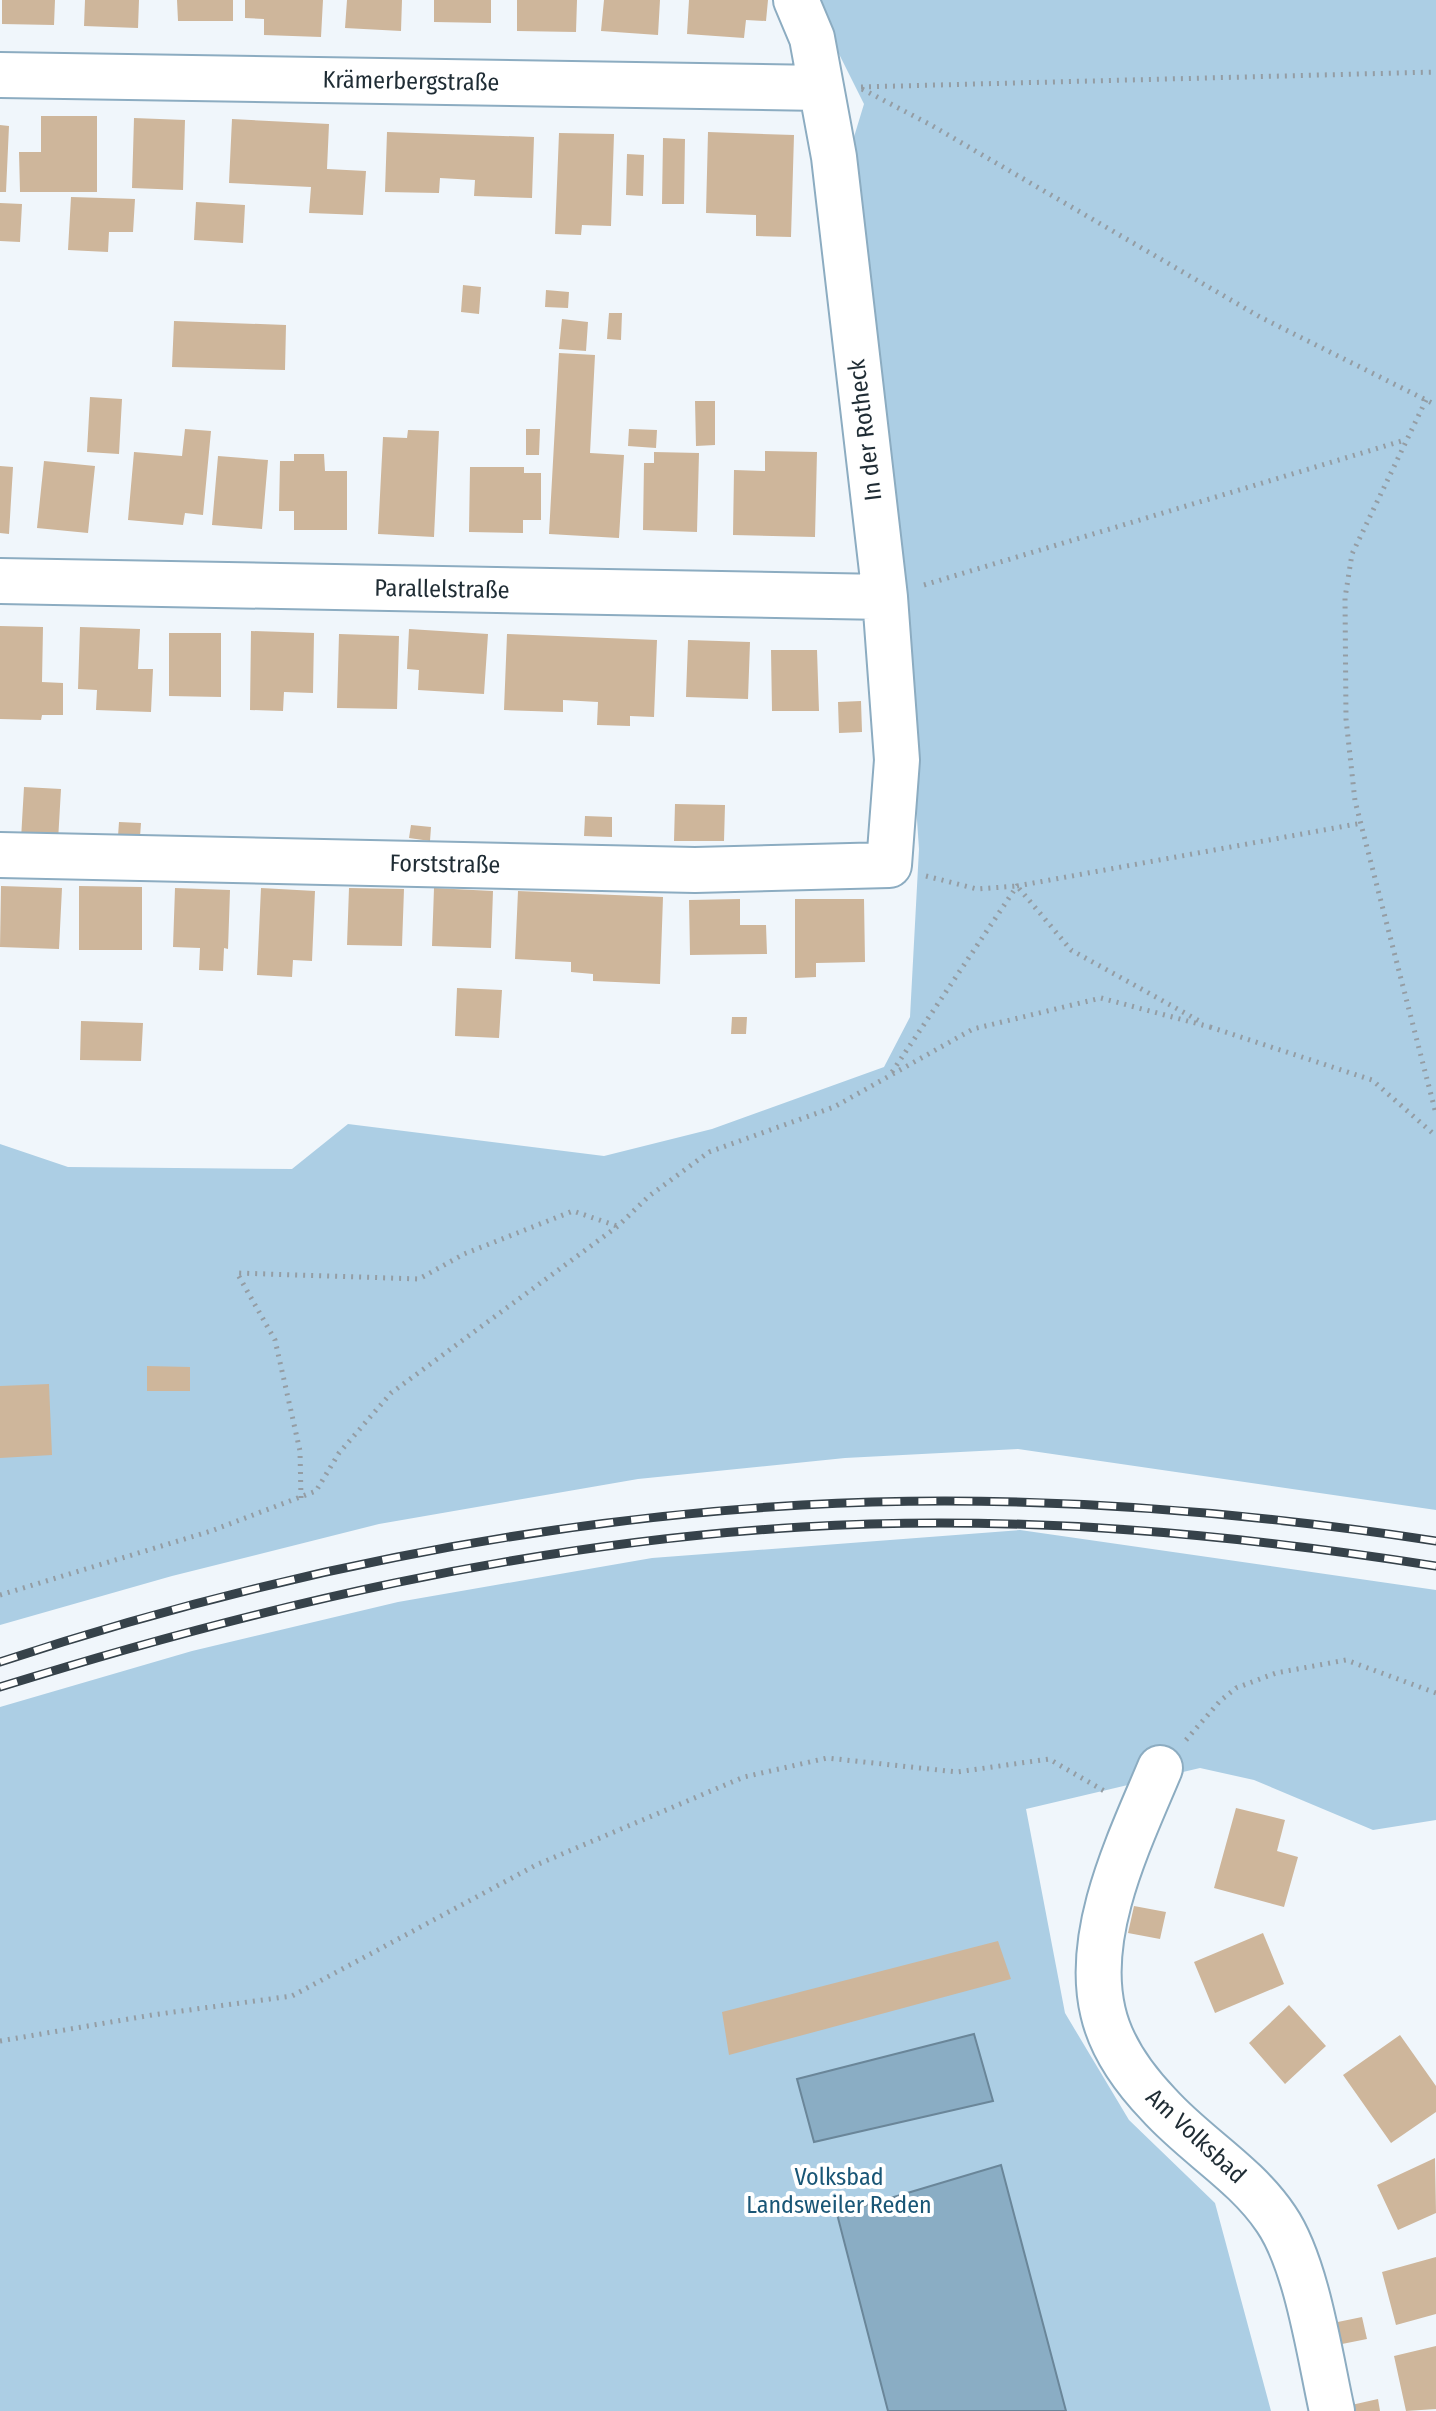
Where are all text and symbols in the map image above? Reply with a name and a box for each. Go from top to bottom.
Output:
street label: Krämerbergstraße [322,65,500,97]
street label: In der Rotheck [842,357,888,502]
street label: Parallelstraße [374,574,510,604]
street label: Forststraße [389,849,501,879]
street label: Am Volksbad [1140,2083,1252,2189]
park label: Volksbad Landsweiler Reden [746,2163,932,2219]

